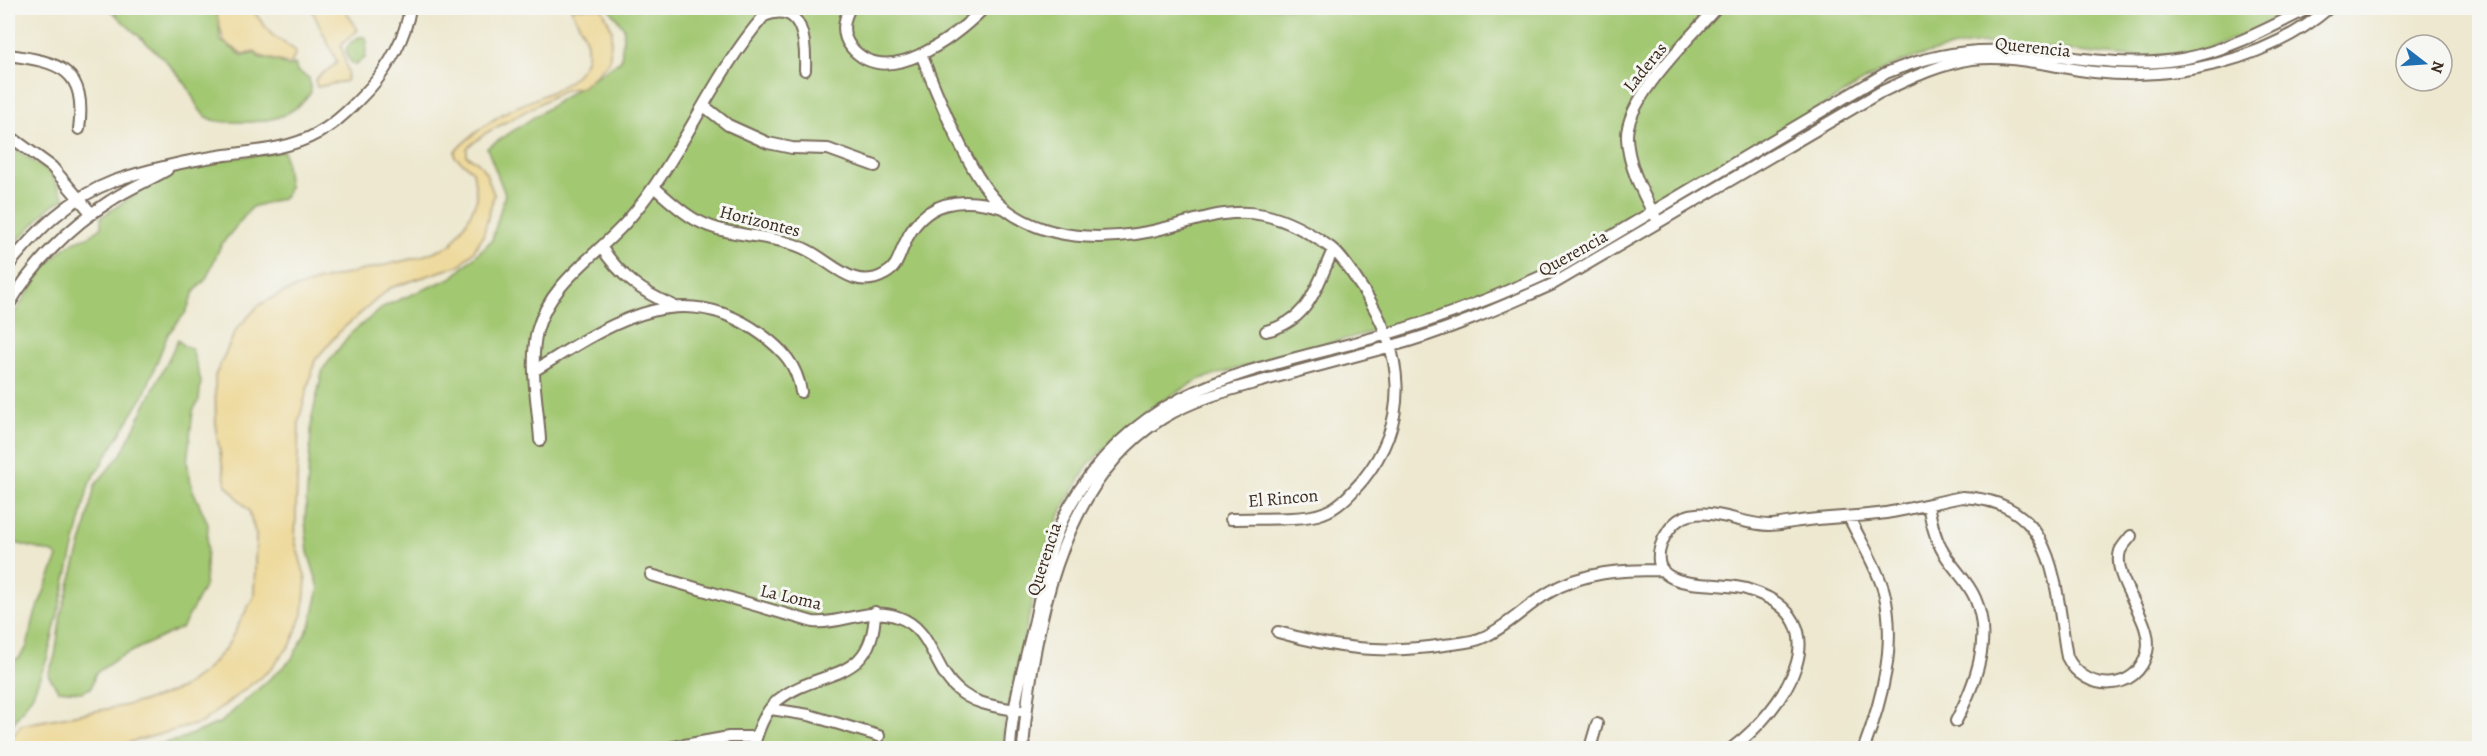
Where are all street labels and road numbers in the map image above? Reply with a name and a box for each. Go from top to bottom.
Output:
street label: Querencia [1994,31,2073,63]
street label: Laderas [1618,37,1672,97]
street label: Horizontes [717,199,803,243]
street label: Querencia [1534,224,1613,282]
street label: El Rincon [1247,483,1319,513]
street label: Querencia [1021,519,1067,599]
street label: La Loma [758,578,825,616]

